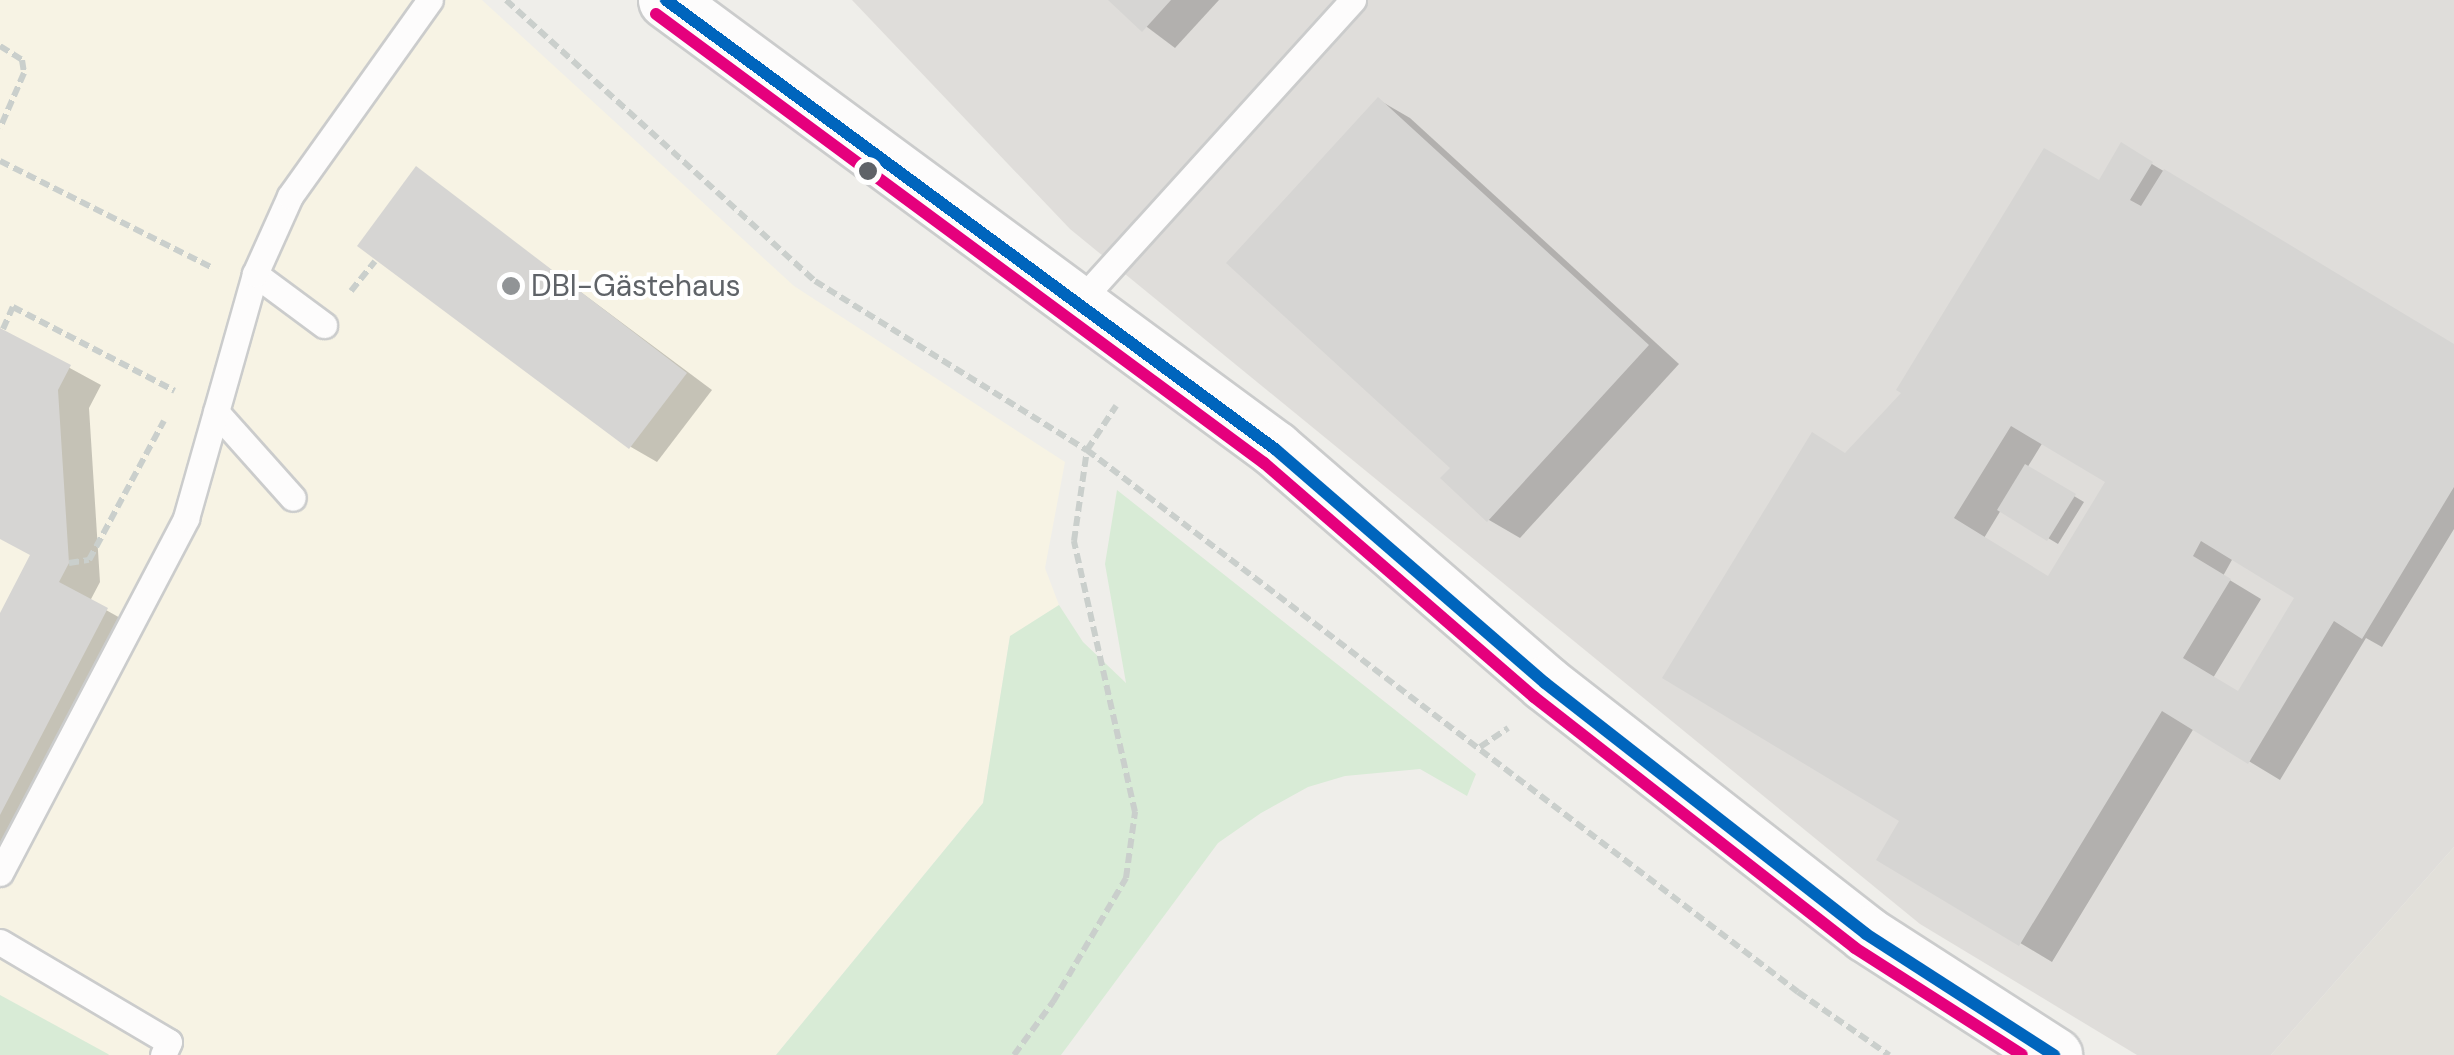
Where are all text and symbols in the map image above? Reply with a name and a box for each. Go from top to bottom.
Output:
unlabelled marker [858,161,878,181]
place label: DBI-Gästehaus [531,268,741,304]
marker: DBI-Gästehaus [500,275,522,297]

